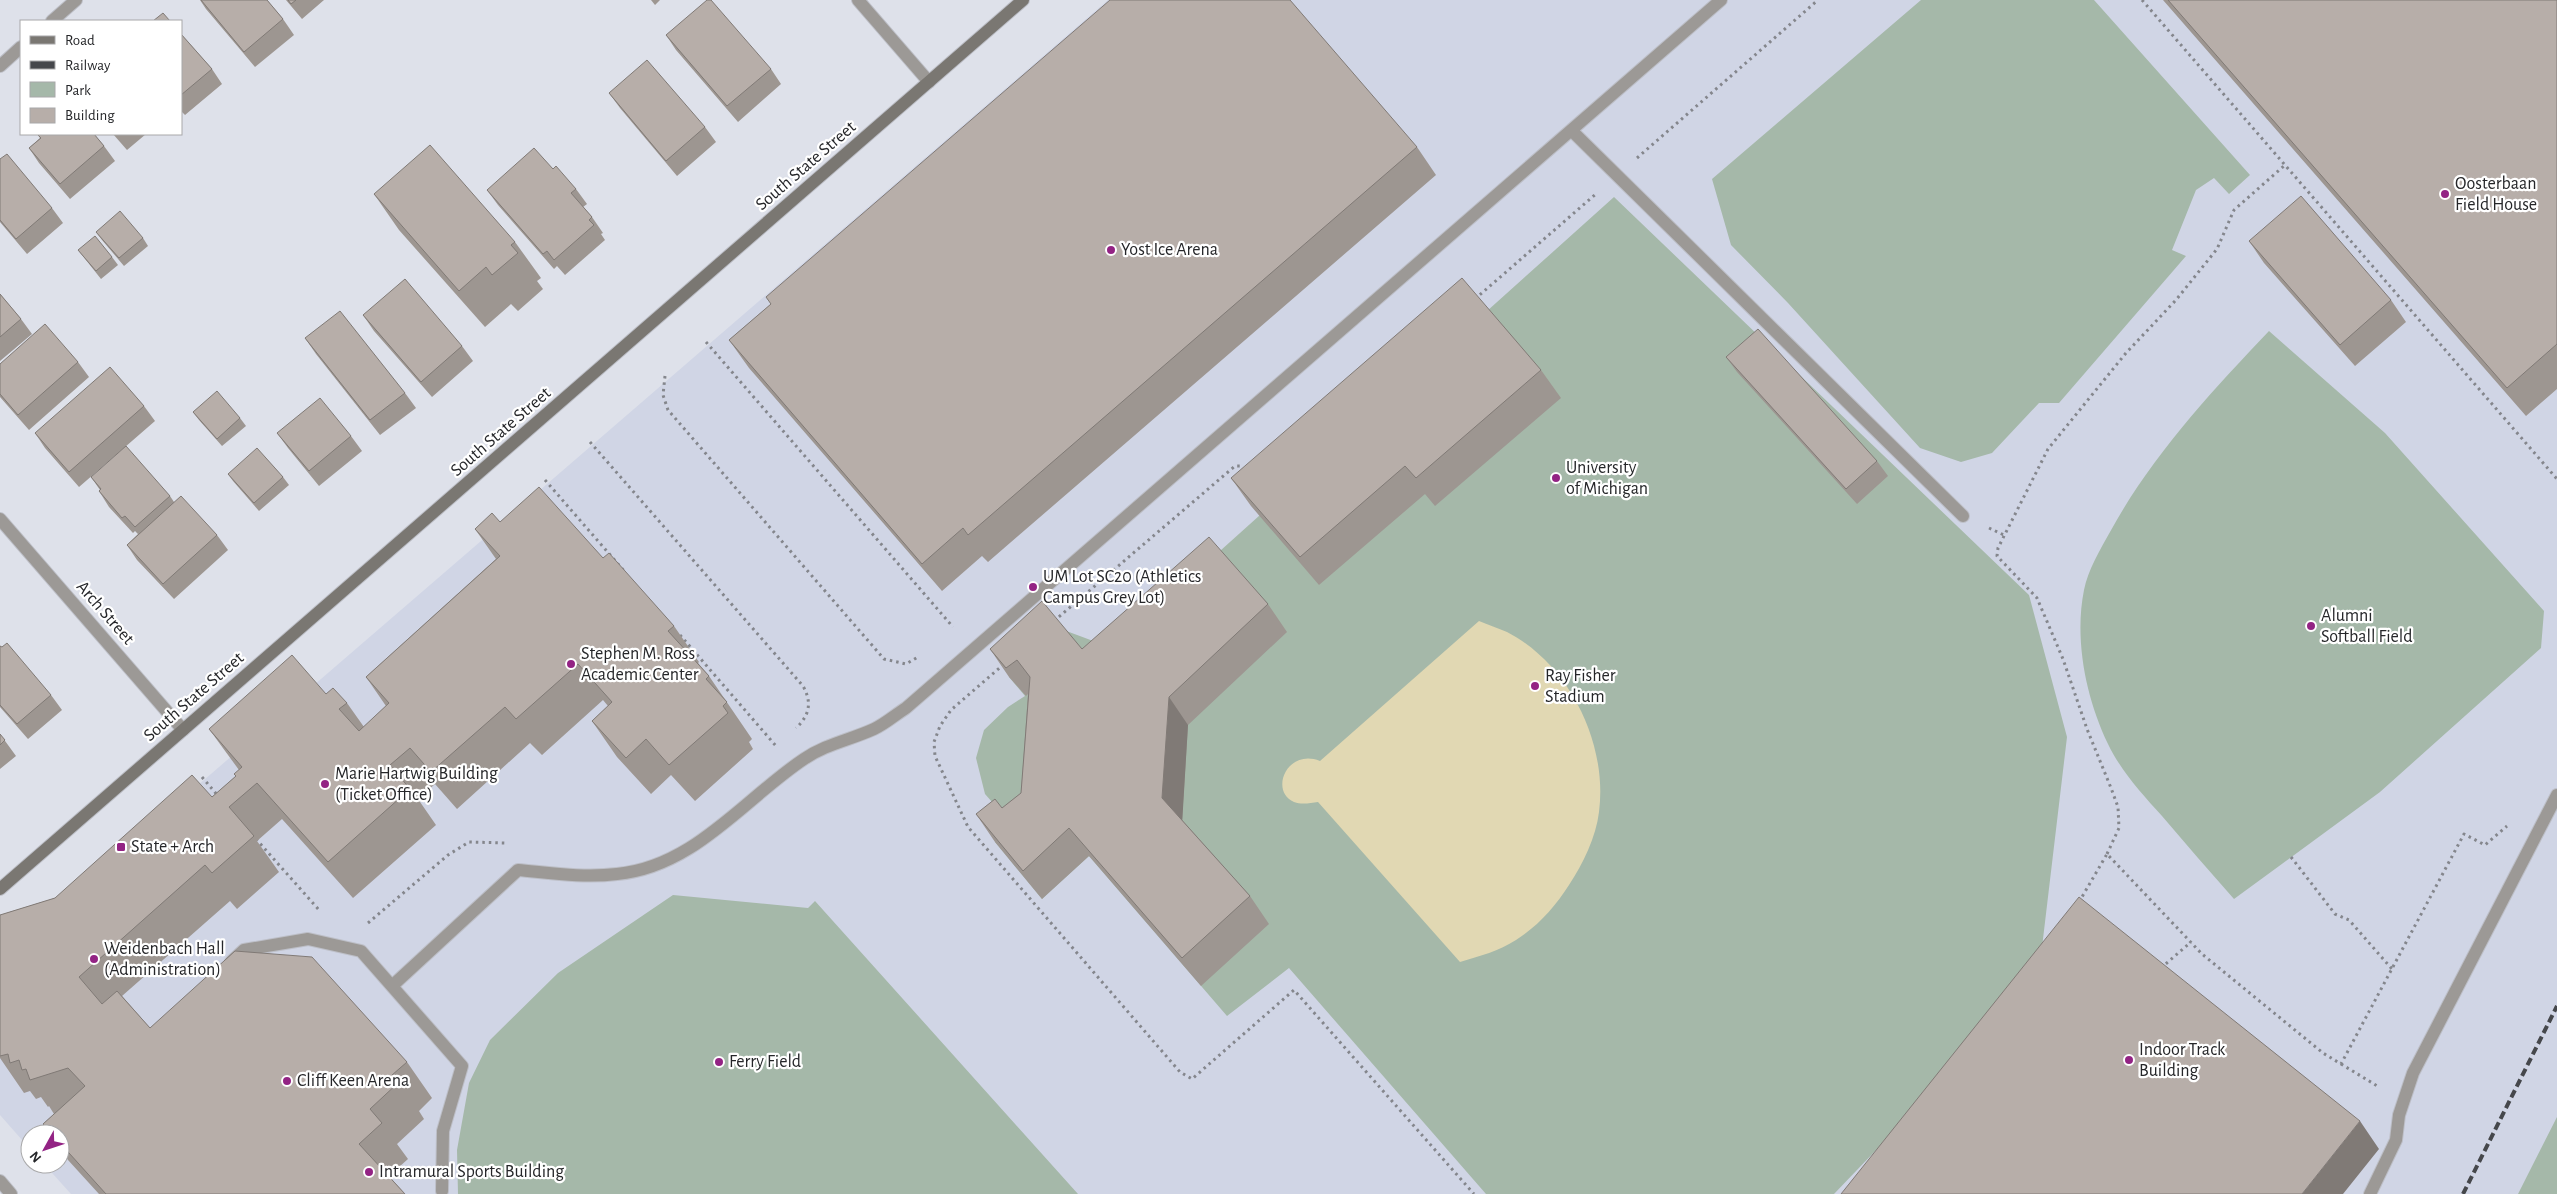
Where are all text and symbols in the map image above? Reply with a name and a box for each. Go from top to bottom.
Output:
legend [20,20,182,135]
text: Road [65,33,95,48]
text: Railway [65,58,111,73]
text: Park [65,83,91,98]
text: Building [65,108,115,123]
street label: South State Street [753,118,860,214]
place label: Oosterbaan Field House [2455,175,2537,214]
marker: Oosterbaan Field House [2439,188,2451,200]
place label: Yost Ice Arena [1121,241,1218,259]
marker: Yost Ice Arena [1105,244,1117,256]
street label: South State Street [448,384,555,480]
place label: University of Michigan [1566,459,1648,498]
marker: University of Michigan [1550,472,1562,484]
place label: UM Lot SC20 (Athletics Campus Grey Lot) [1043,568,1202,607]
street label: Arch Street [73,578,137,648]
marker: UM Lot SC20 (Athletics Campus Grey Lot) [1027,581,1039,593]
place label: Alumni Softball Field [2321,607,2413,646]
marker: Alumni Softball Field [2305,620,2317,632]
place label: Stephen M. Ross Academic Center [581,645,699,684]
street label: South State Street [141,649,248,745]
marker: Stephen M. Ross Academic Center [565,658,577,670]
place label: Ray Fisher Stadium [1545,667,1616,706]
marker: Ray Fisher Stadium [1529,680,1541,692]
place label: Marie Hartwig Building (Ticket Office) [335,765,498,804]
marker: Marie Hartwig Building (Ticket Office) [319,778,331,790]
place label: State + Arch [131,838,214,856]
marker: State + Arch [115,841,127,853]
place label: Weidenbach Hall (Administration) [104,940,225,979]
marker: Weidenbach Hall (Administration) [88,953,100,965]
place label: Indoor Track Building [2139,1041,2226,1080]
place label: Ferry Field [729,1053,801,1071]
marker: Indoor Track Building [2123,1054,2135,1066]
marker: Ferry Field [713,1056,725,1068]
place label: Cliff Keen Arena [297,1072,409,1090]
marker: Cliff Keen Arena [281,1075,293,1087]
north arrow [20,1124,70,1174]
text: N [27,1148,44,1165]
place label: Intramural Sports Building [379,1163,564,1181]
marker: Intramural Sports Building [363,1166,375,1178]

